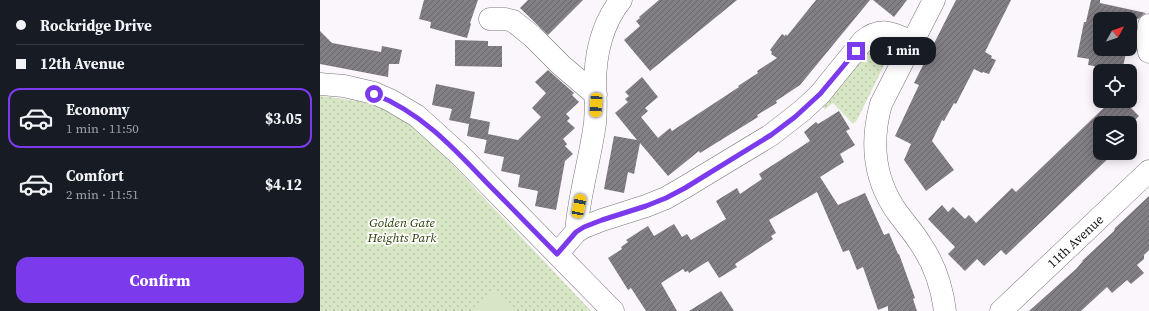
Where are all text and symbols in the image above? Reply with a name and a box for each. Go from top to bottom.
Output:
north arrow [1093,12,1137,56]
map controls [1093,12,1137,160]
text: Rockridge Drive [40,15,152,36]
callout: 1 min [870,37,936,65]
route end [847,42,865,60]
text: 1 min [886,42,920,59]
text: 12th Avenue [40,53,125,74]
button: locate [1093,64,1137,108]
route start [365,85,383,103]
car [589,93,603,117]
text: Economy [66,99,130,120]
icon: car [18,100,54,136]
text: $3.05 [265,108,302,129]
button: layers [1093,116,1137,160]
text: 1 min · 11:50 [66,120,139,137]
text: Comfort [66,165,124,186]
icon: car [18,166,54,202]
text: $4.12 [265,174,302,195]
text: 2 min · 11:51 [66,186,139,203]
car [571,193,587,219]
street label: 11th Avenue [1044,211,1107,272]
park label: Golden Gate Heights Park [367,214,437,246]
button: Confirm [16,257,304,303]

